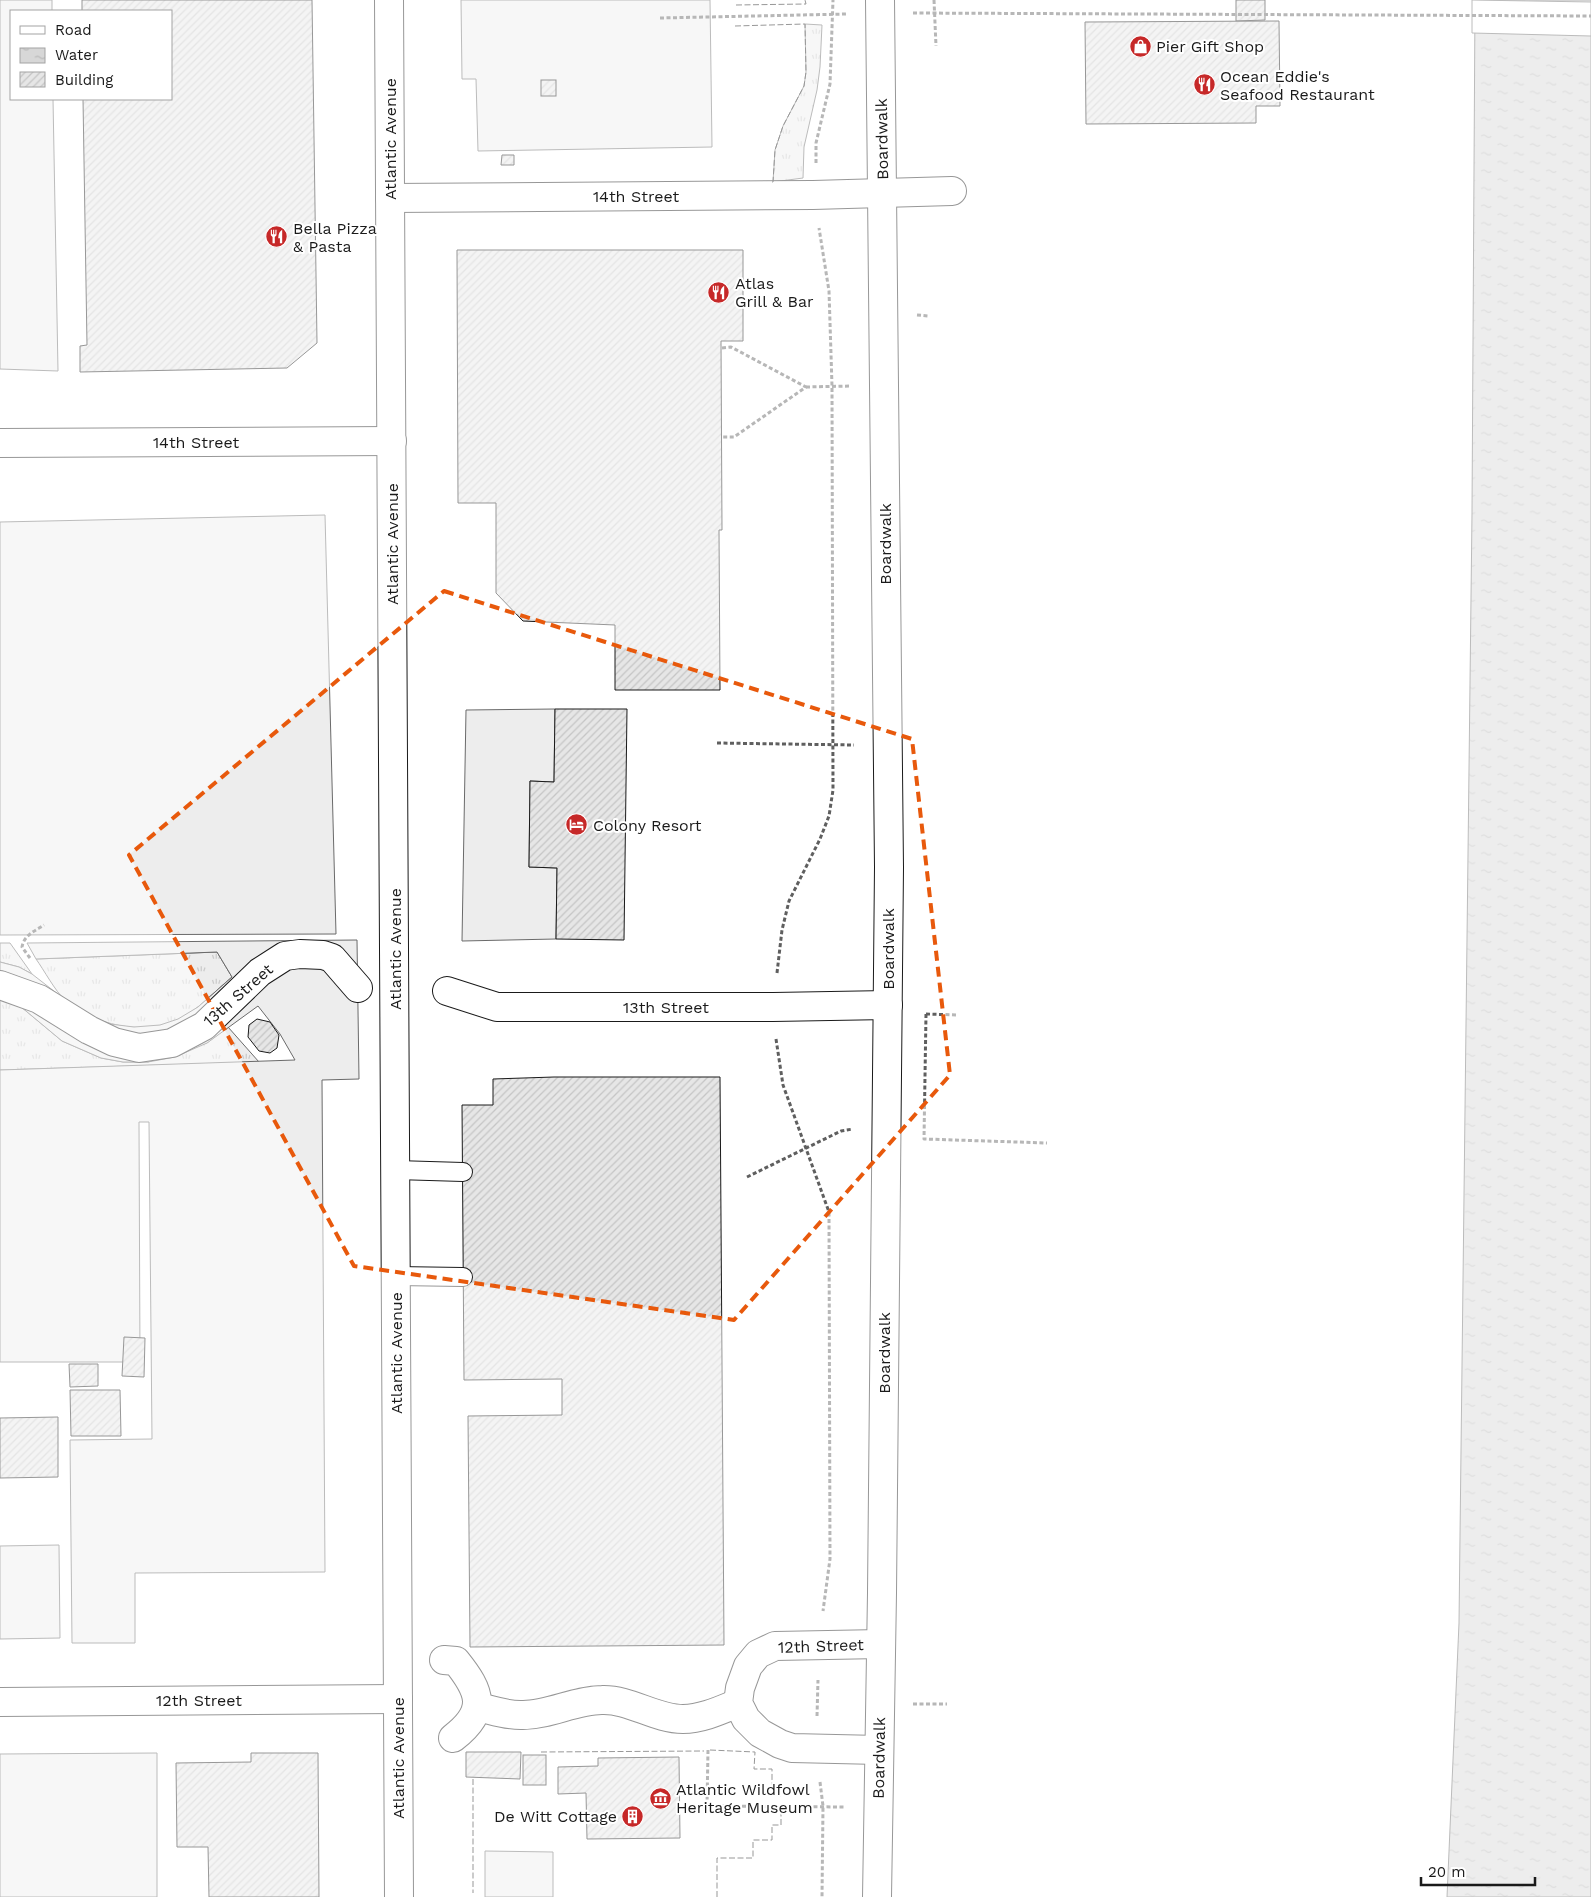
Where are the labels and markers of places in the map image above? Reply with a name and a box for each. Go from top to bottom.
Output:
shop icon: Pier Gift Shop [1128,34,1152,58]
place label: Pier Gift Shop [1156,37,1264,56]
place label: Ocean Eddie's Seafood Restaurant [1220,67,1375,104]
restaurant icon: Ocean Eddie's Seafood Restaurant [1192,73,1216,97]
place label: Bella Pizza & Pasta [293,219,377,256]
restaurant icon: Bella Pizza & Pasta [265,225,289,249]
place label: Atlas Grill & Bar [735,274,814,311]
restaurant icon: Atlas Grill & Bar [707,280,731,304]
hotel icon: Colony Resort [565,813,589,837]
place label: Colony Resort [593,816,702,835]
place label: Atlantic Wildfowl Heritage Museum [676,1780,813,1817]
museum icon: Atlantic Wildfowl Heritage Museum [648,1786,672,1810]
building icon: De Witt Cottage [621,1804,645,1828]
place label: De Witt Cottage [494,1807,617,1826]

